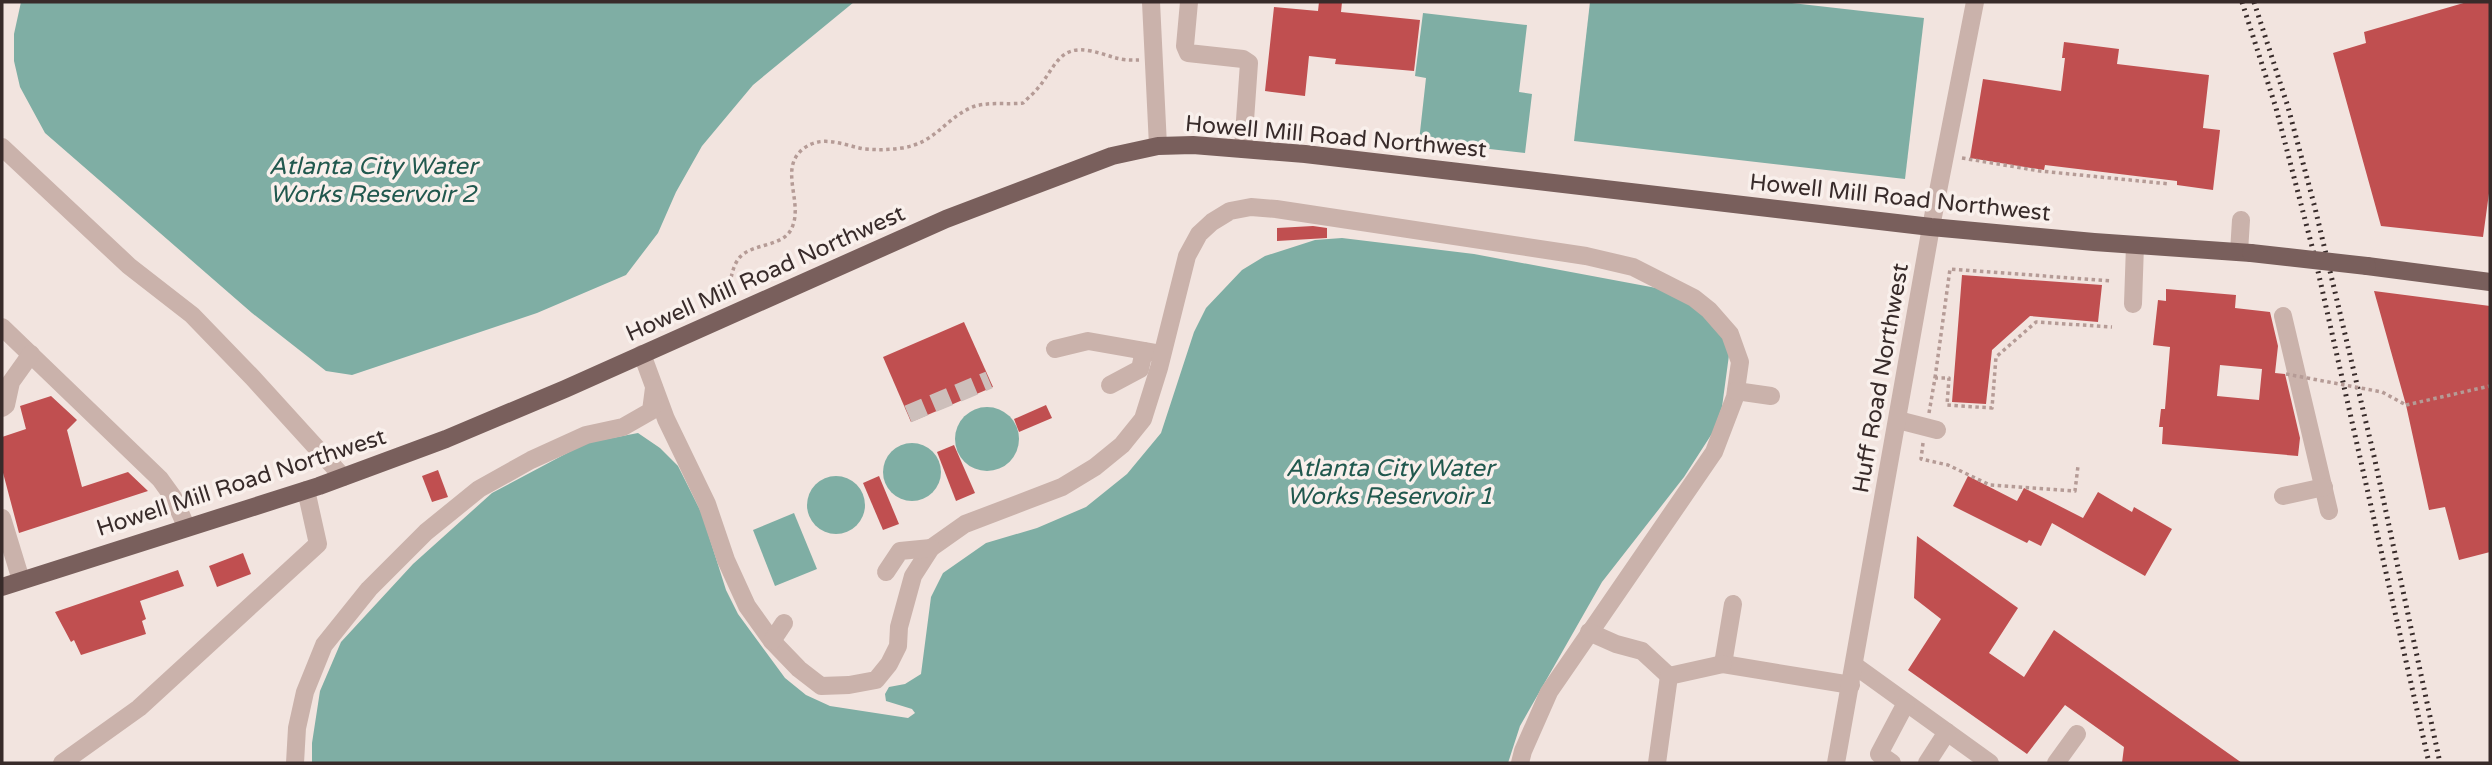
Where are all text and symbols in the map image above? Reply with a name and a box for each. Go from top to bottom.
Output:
street label: Howell Mill Road Northwest [1184,110,1488,164]
water label: Atlanta City Water Works Reservoir 2 [269,152,480,209]
street label: Howell Mill Road Northwest [1748,168,2052,228]
street label: Howell Mill Road Northwest [621,199,910,348]
street label: Huff Road Northwest [1847,261,1915,495]
street label: Howell Mill Road Northwest [93,423,390,543]
water label: Atlanta City Water Works Reservoir 1 [1286,454,1497,511]

